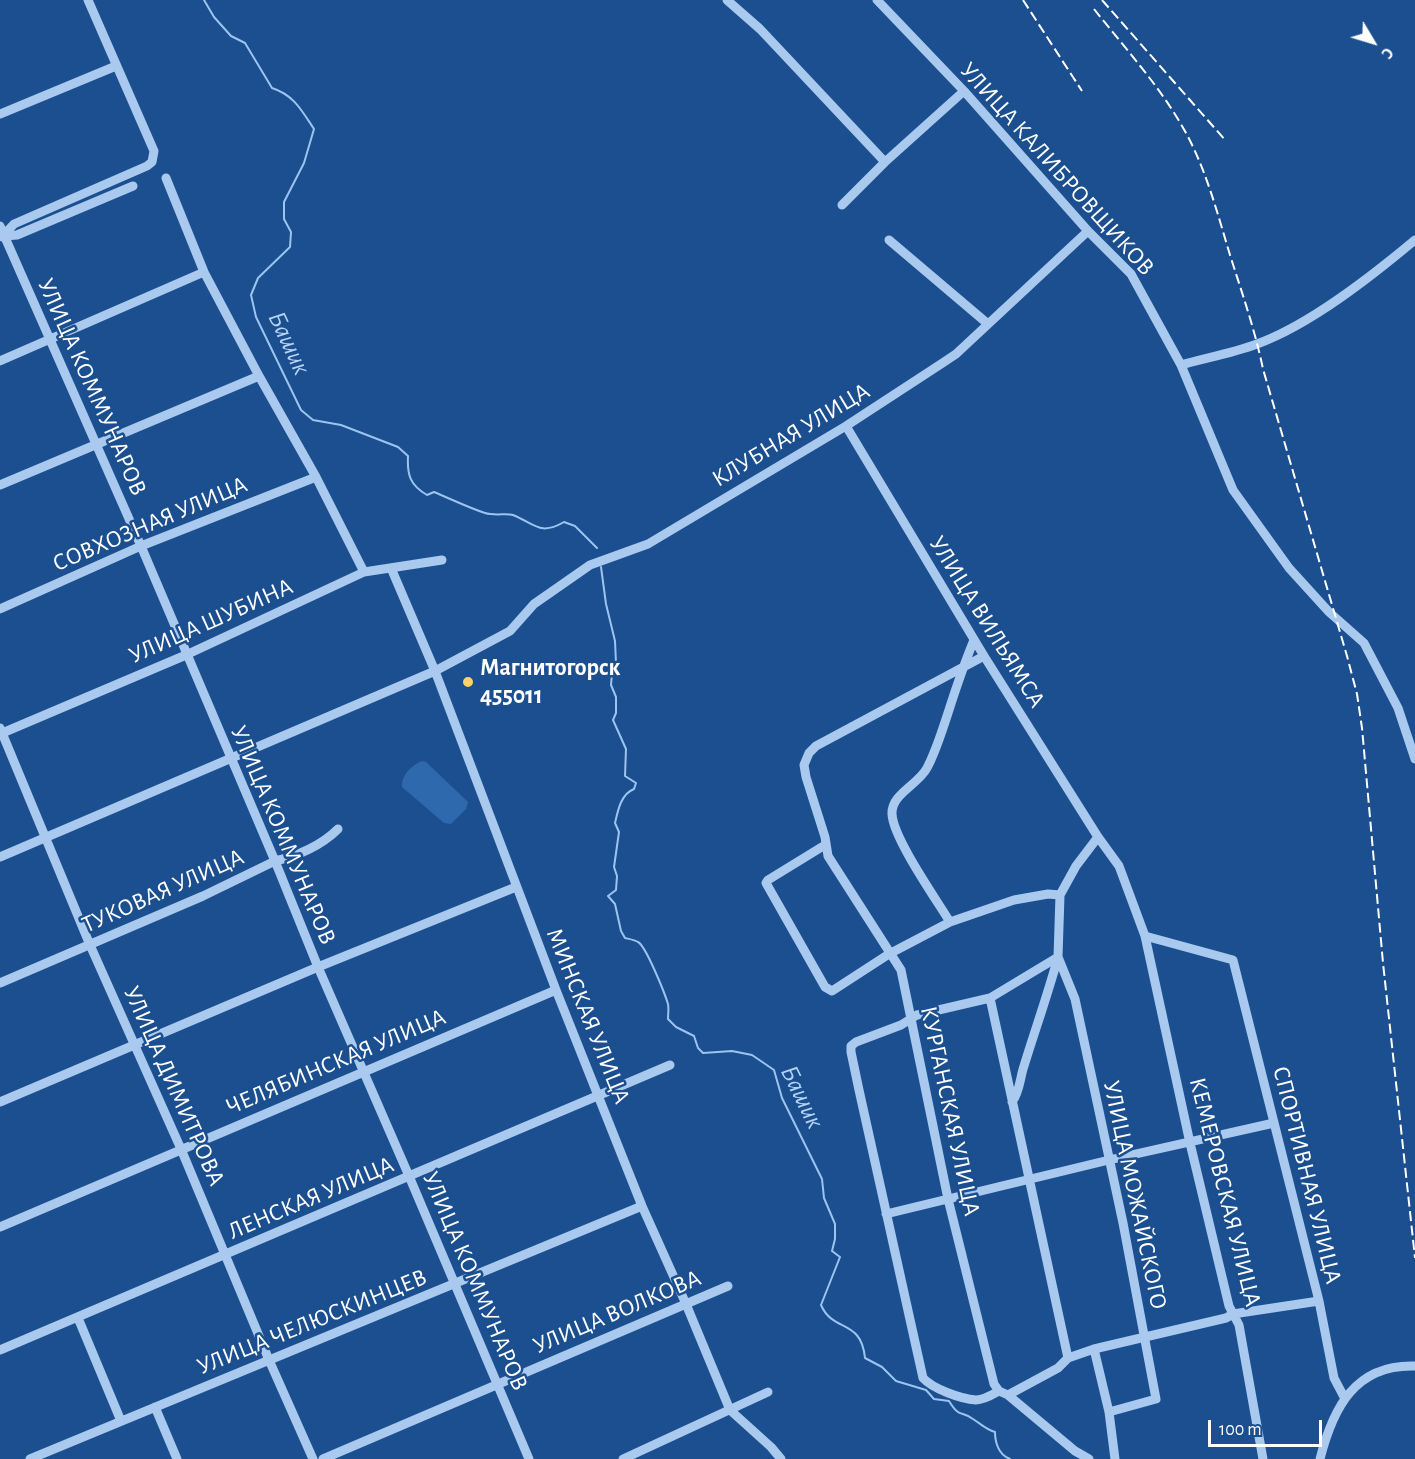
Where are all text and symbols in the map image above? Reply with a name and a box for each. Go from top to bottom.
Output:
north arrow [1343,12,1403,72]
text: С [1378,45,1396,61]
street label: УЛИЦА КАЛИБРОВЩИКОВ [954,56,1160,282]
street label: УЛИЦА КОММУНАРОВ [31,274,153,500]
water label: Башик [261,306,317,380]
street label: КЛУБНАЯ УЛИЦА [707,377,875,493]
street label: СОВХОЗНАЯ УЛИЦА [48,470,252,578]
street label: УЛИЦА ВИЛЬЯМСА [923,531,1051,713]
street label: УЛИЦА ШУБИНА [125,572,297,670]
place label: Магнитогорск 455011 [480,654,621,710]
marker: Магнитогорск 455011 [461,675,475,689]
street label: УЛИЦА КОММУНАРОВ [224,721,342,949]
street label: ТУКОВАЯ УЛИЦА [78,842,248,940]
street label: МИНСКАЯ УЛИЦА [540,924,636,1108]
street label: УЛИЦА ДИМИТРОВА [117,982,231,1190]
street label: ЧЕЛЯБИНСКАЯ УЛИЦА [222,1003,450,1121]
street label: КУРГАНСКАЯ УЛИЦА [914,1004,986,1218]
water label: Башик [773,1060,831,1134]
street label: СПОРТИВНАЯ УЛИЦА [1266,1063,1348,1287]
street label: КЕМЕРОВСКАЯ УЛИЦА [1183,1074,1267,1310]
street label: УЛИЦА МОЖАЙСКОГО [1097,1078,1173,1312]
street label: ЛЕНСКАЯ УЛИЦА [224,1150,398,1246]
street label: УЛИЦА КОММУНАРОВ [416,1167,534,1395]
street label: УЛИЦА ЧЕЛЮСКИНЦЕВ [193,1263,431,1381]
street label: УЛИЦА ВОЛКОВА [529,1264,705,1360]
scale bar [1211,1408,1325,1446]
text: 100 m [1219,1421,1262,1439]

